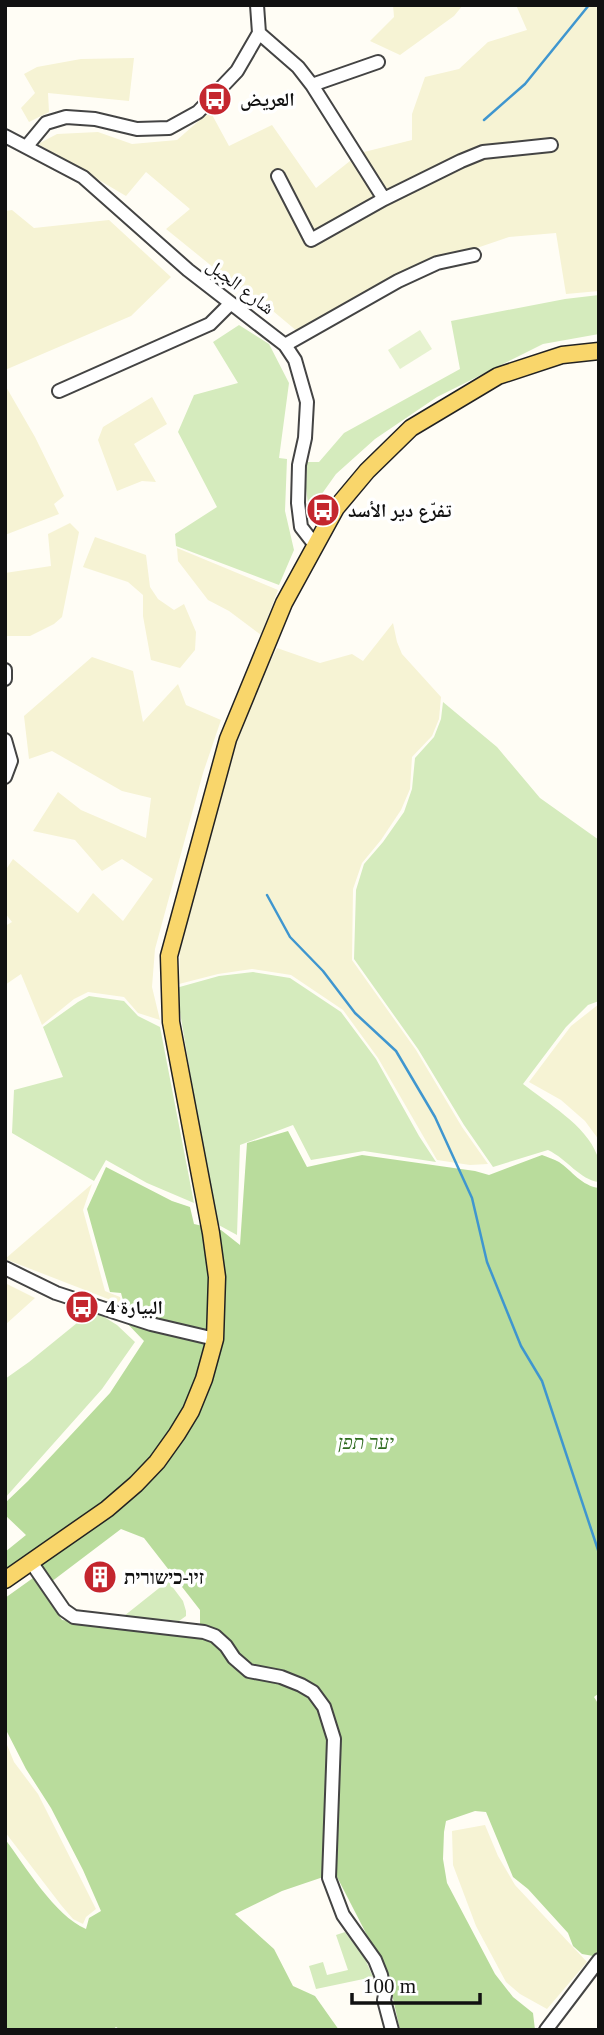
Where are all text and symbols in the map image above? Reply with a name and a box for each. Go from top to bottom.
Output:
bus stop icon: العريض [196,80,234,118]
place label: العريض [240,89,295,111]
street label: شارع الجبل [202,254,279,319]
bus stop icon: تفرّع دير الأسد [304,491,342,529]
place label: تفرّع دير الأسد [348,500,452,523]
bus stop icon: البيارة 4 [63,1288,101,1326]
place label: البيارة 4 [106,1297,163,1319]
park label: יער תפן [338,1432,394,1453]
building icon: זיו-כישורית [81,1558,119,1596]
place label: זיו-כישורית [124,1567,204,1588]
scale bar [352,1962,480,2006]
text: 100 m [363,1974,416,1998]

